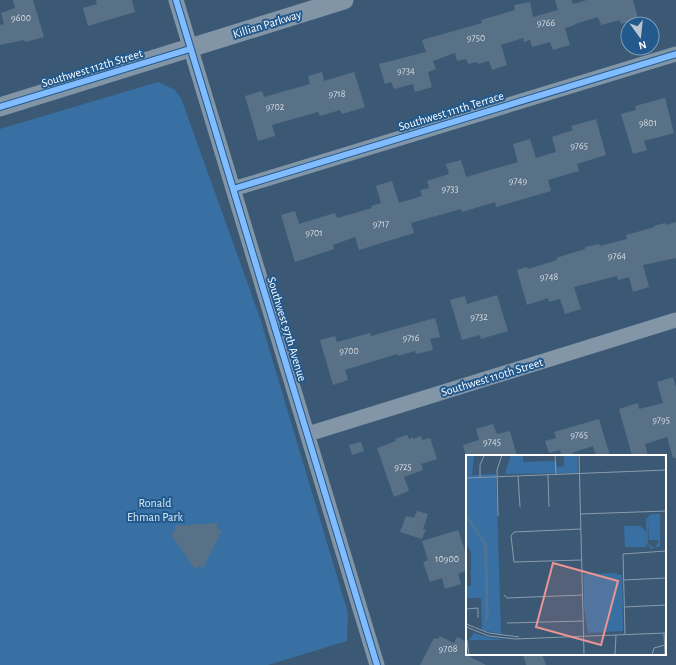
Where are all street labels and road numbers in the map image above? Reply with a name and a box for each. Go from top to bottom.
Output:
street label: Killian Parkway [231,8,303,41]
street label: Southwest 112th Street [40,47,144,89]
street label: Southwest 111th Terrace [397,89,505,133]
street label: Southwest 97th Avenue [265,275,309,383]
street label: Southwest 110th Street [440,356,545,398]

